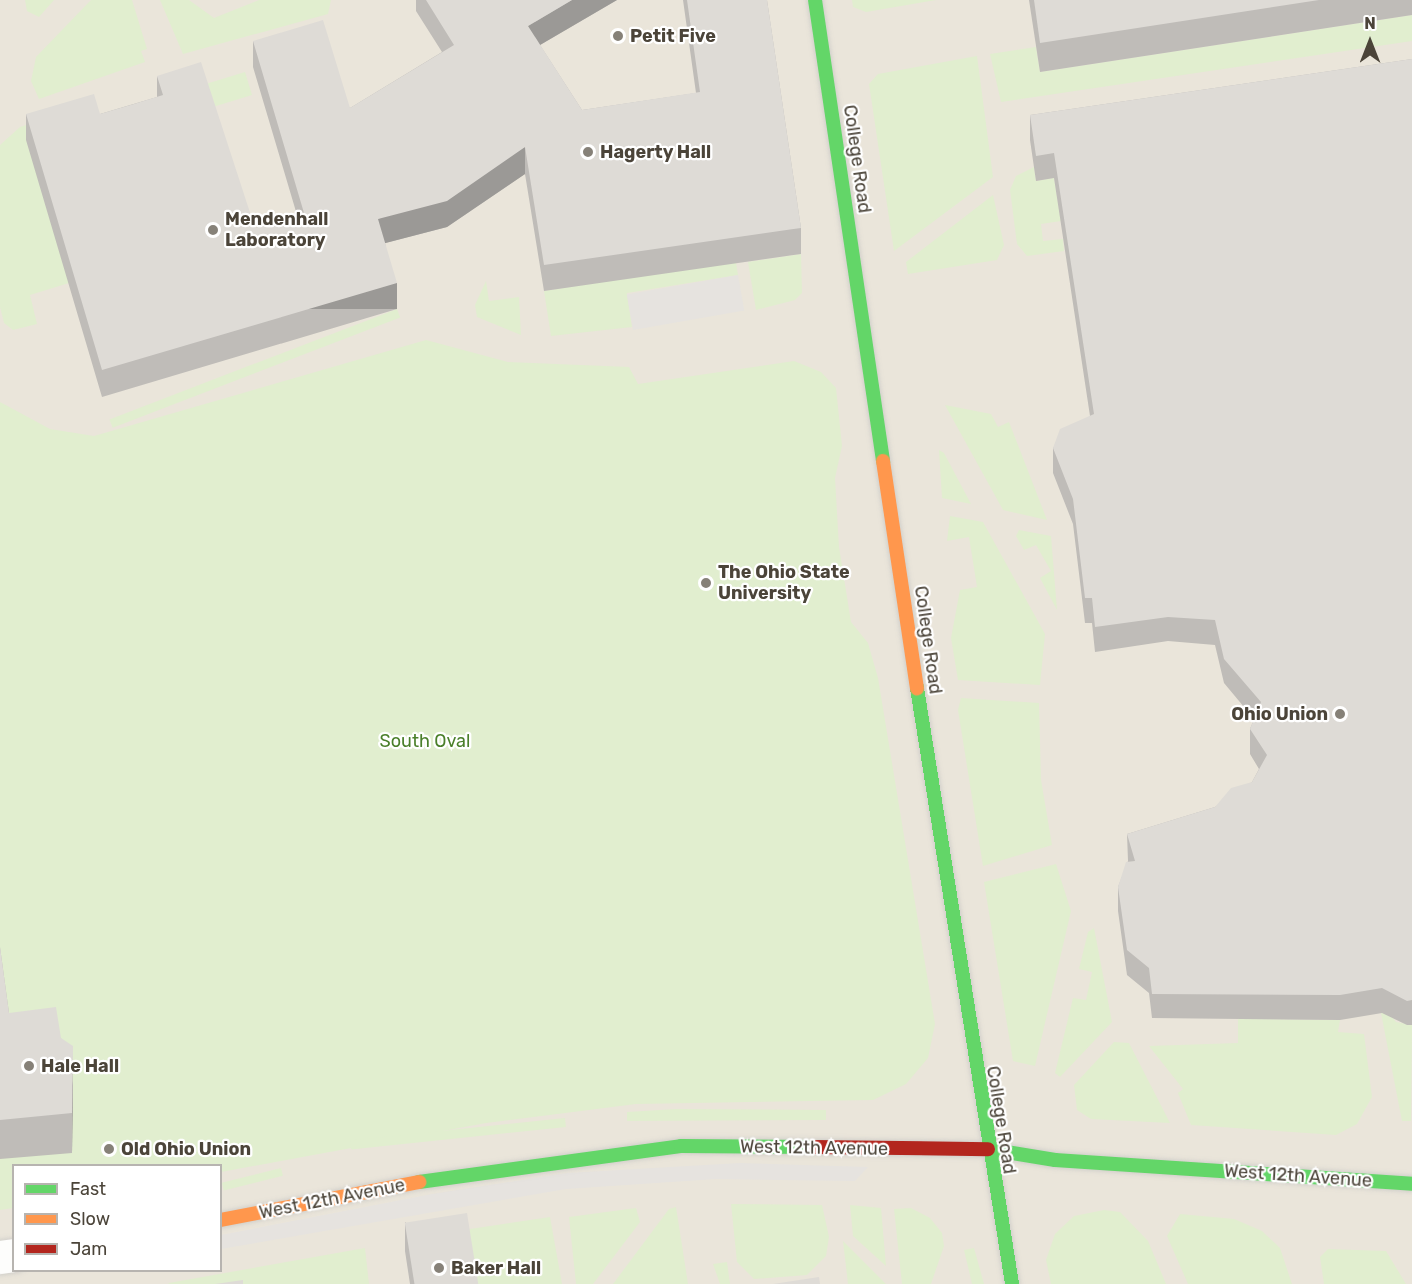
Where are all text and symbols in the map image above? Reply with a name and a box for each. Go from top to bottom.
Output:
north arrow [1340,12,1400,72]
text: N [1364,14,1376,33]
place label: Petit Five [630,25,716,47]
marker: Petit Five [611,29,625,43]
street label: College Road [839,104,875,214]
place label: Hagerty Hall [600,141,712,163]
marker: Hagerty Hall [581,145,595,159]
place label: Mendenhall Laboratory [225,209,328,252]
marker: Mendenhall Laboratory [206,223,220,237]
place label: The Ohio State University [718,562,850,604]
marker: The Ohio State University [699,576,713,590]
street label: College Road [910,585,946,695]
place label: Ohio Union [1231,703,1328,725]
marker: Ohio Union [1333,707,1347,721]
park label: South Oval [380,730,470,752]
place label: Hale Hall [41,1055,119,1077]
marker: Hale Hall [22,1059,36,1073]
street label: College Road [982,1064,1020,1176]
street label: West 12th Avenue [740,1136,888,1160]
place label: Old Ohio Union [121,1138,251,1160]
marker: Old Ohio Union [102,1142,116,1156]
street label: West 12th Avenue [1223,1160,1373,1192]
legend [12,1164,222,1272]
street label: West 12th Avenue [257,1174,407,1224]
text: Fast [70,1178,106,1200]
text: Slow [70,1208,110,1230]
text: Jam [70,1238,107,1260]
place label: Baker Hall [451,1257,541,1279]
marker: Baker Hall [432,1261,446,1275]

